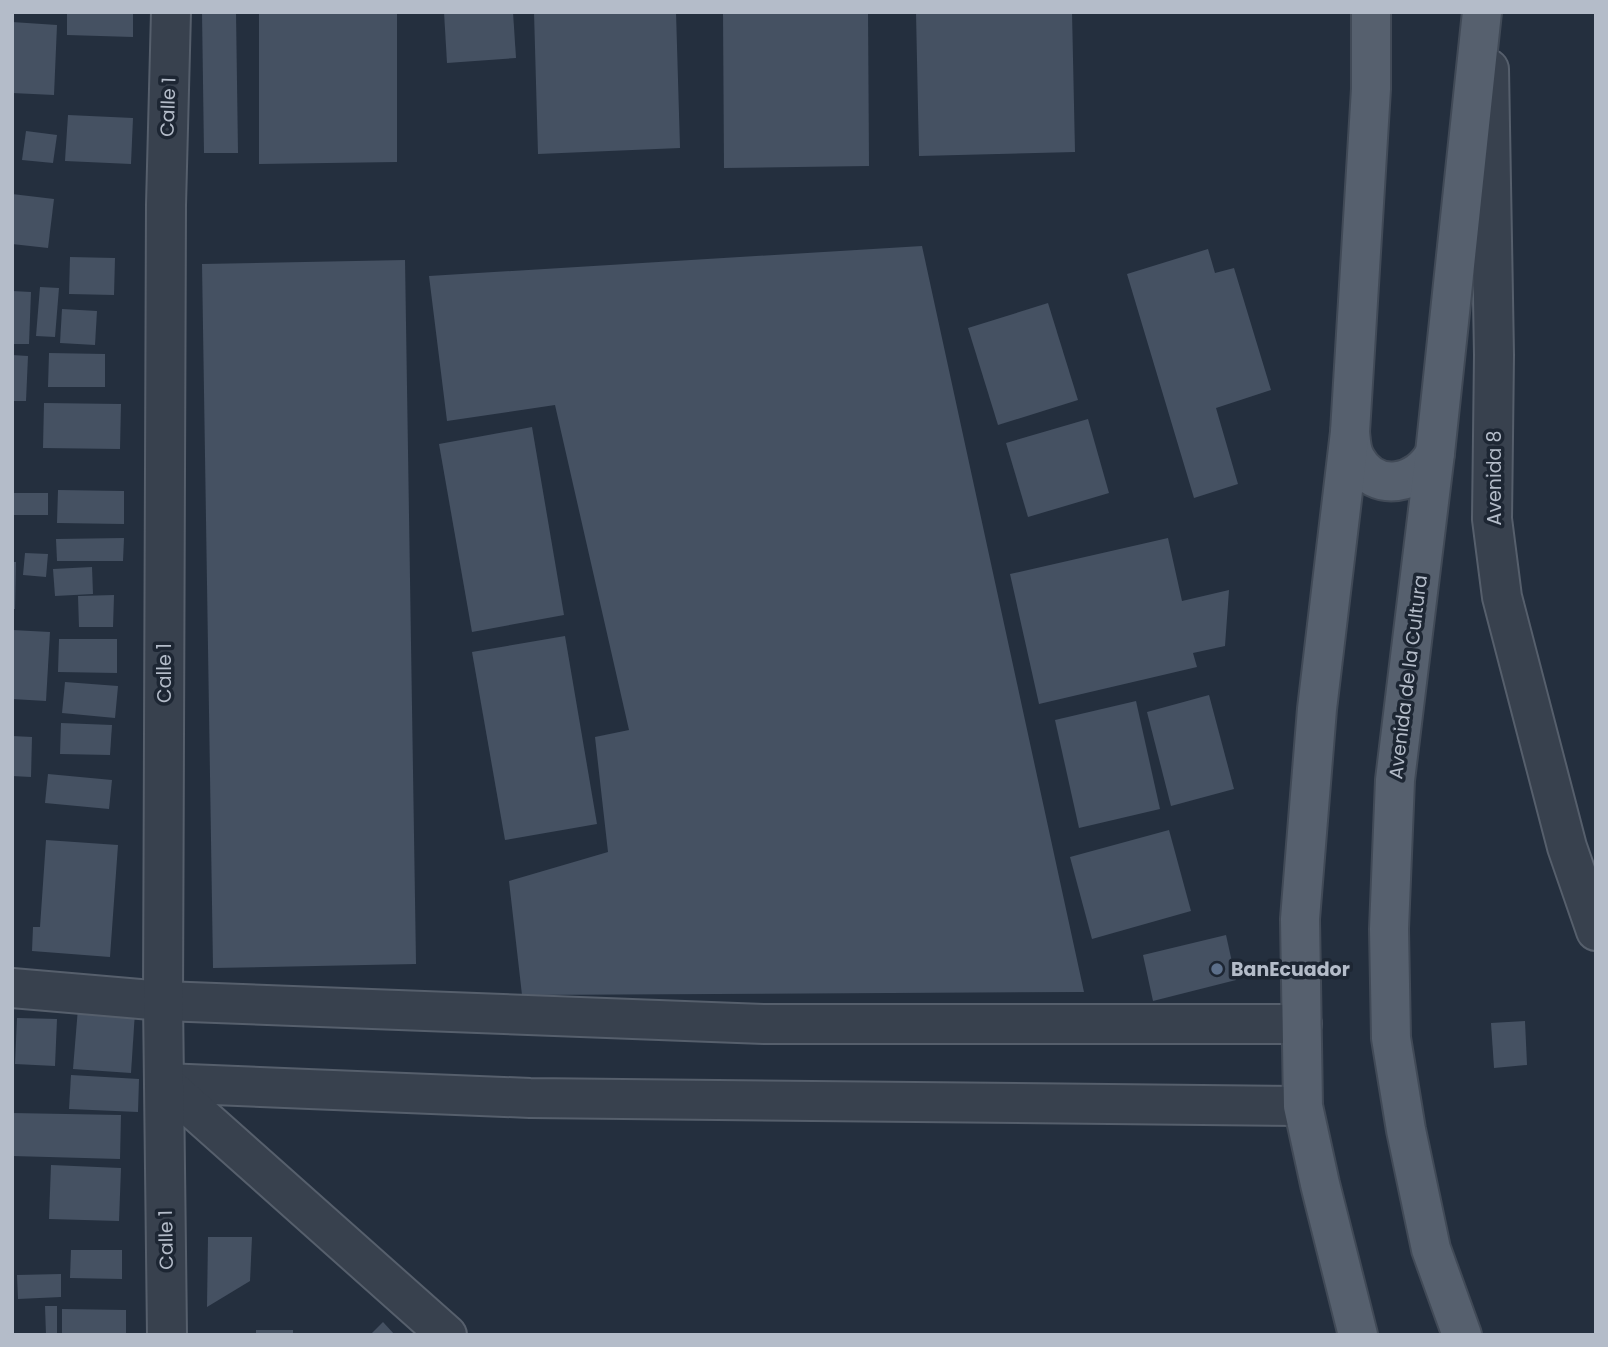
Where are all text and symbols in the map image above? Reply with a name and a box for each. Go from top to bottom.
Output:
street label: Calle 1 [153,77,183,137]
street label: Avenida 8 [1481,431,1508,525]
street label: Avenida de la Cultura [1382,573,1434,781]
street label: Calle 1 [151,643,178,703]
place label: BanEcuador [1231,956,1350,983]
marker: BanEcuador [1209,961,1225,977]
street label: Calle 1 [152,1210,180,1270]

